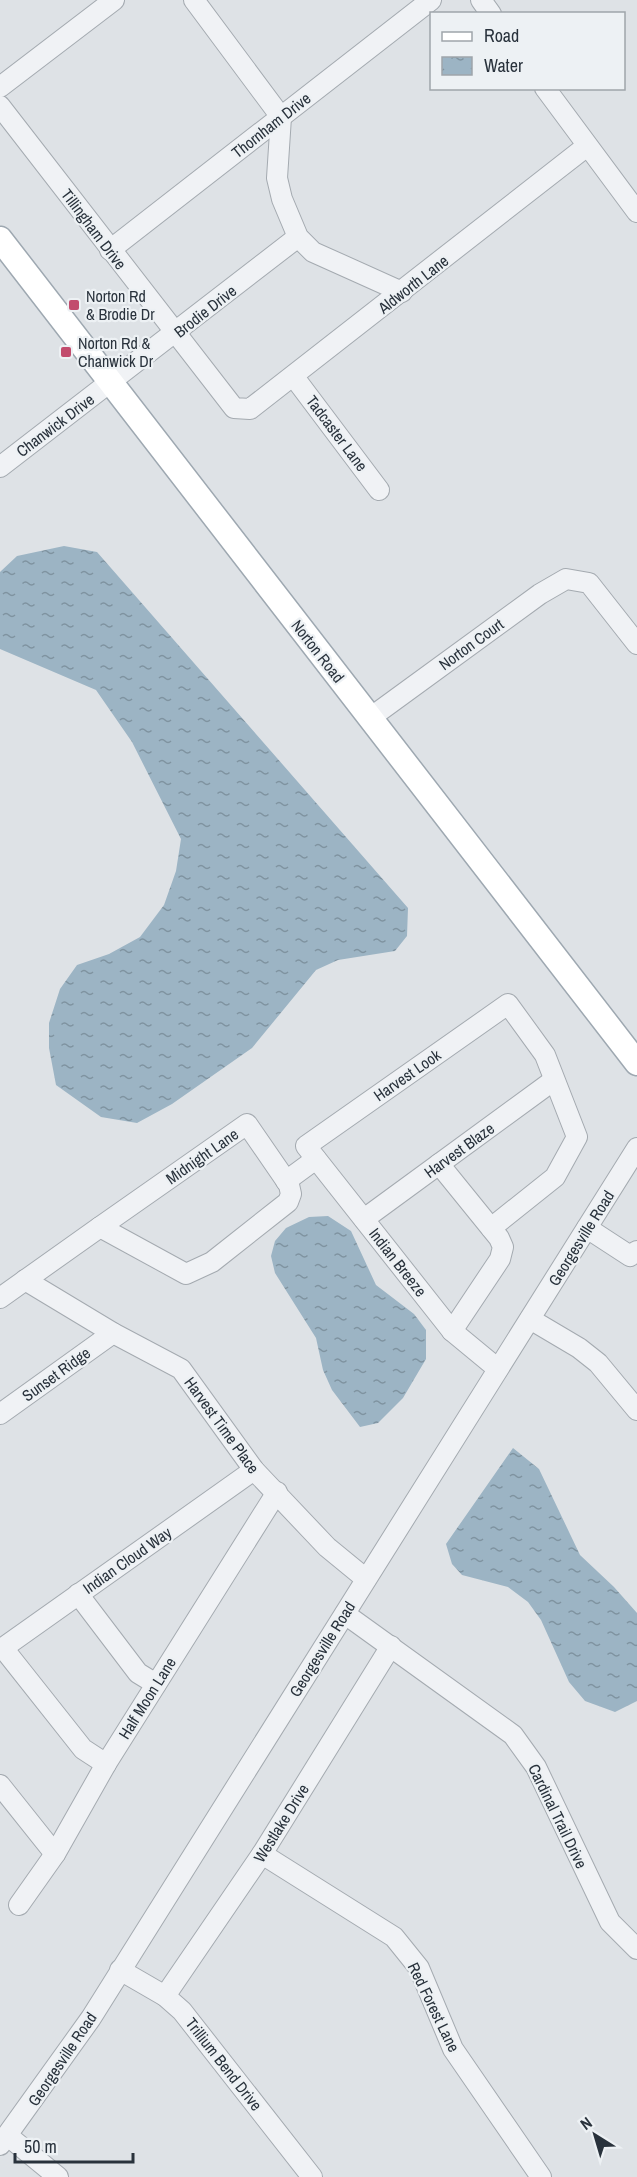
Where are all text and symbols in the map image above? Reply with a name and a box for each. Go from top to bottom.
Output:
legend [430,12,625,90]
text: Road [484,23,519,48]
text: Water [484,53,523,78]
street label: Thornham Drive [227,87,315,163]
street label: Tillingham Drive [56,184,132,274]
street label: Aldworth Lane [372,250,453,319]
street label: Brodie Drive [169,280,241,342]
place label: Norton Rd & Brodie Dr [86,285,155,325]
marker: Norton Rd & Brodie Dr [67,298,81,312]
place label: Norton Rd & Chanwick Dr [78,332,154,372]
marker: Norton Rd & Chanwick Dr [59,345,73,359]
street label: Chanwick Drive [11,388,99,462]
street label: Tadcaster Lane [301,390,373,476]
street label: Norton Court [434,613,508,675]
street label: Norton Road [286,615,350,687]
street label: Harvest Look [369,1044,445,1106]
street label: Harvest Blaze [419,1117,499,1183]
street label: Midnight Lane [161,1123,243,1189]
street label: Georgesville Road [543,1186,619,1290]
street label: Indian Breeze [364,1223,432,1301]
street label: Sunset Ridge [17,1342,95,1406]
street label: Harvest Time Place [179,1372,265,1478]
street label: Indian Cloud Way [78,1521,176,1599]
street label: Georgesville Road [284,1597,360,1701]
street label: Half Moon Lane [113,1653,181,1743]
street label: Cardinal Trail Drive [523,1760,593,1872]
street label: Westlake Drive [248,1780,314,1866]
street label: Red Forest Lane [403,1959,465,2055]
street label: Georgesville Road [22,2008,102,2110]
street label: Trillium Bend Drive [181,2013,267,2115]
north arrow [565,2105,625,2165]
text: N [576,2111,596,2135]
scale bar [15,2126,134,2164]
text: 50 m [24,2134,57,2159]

